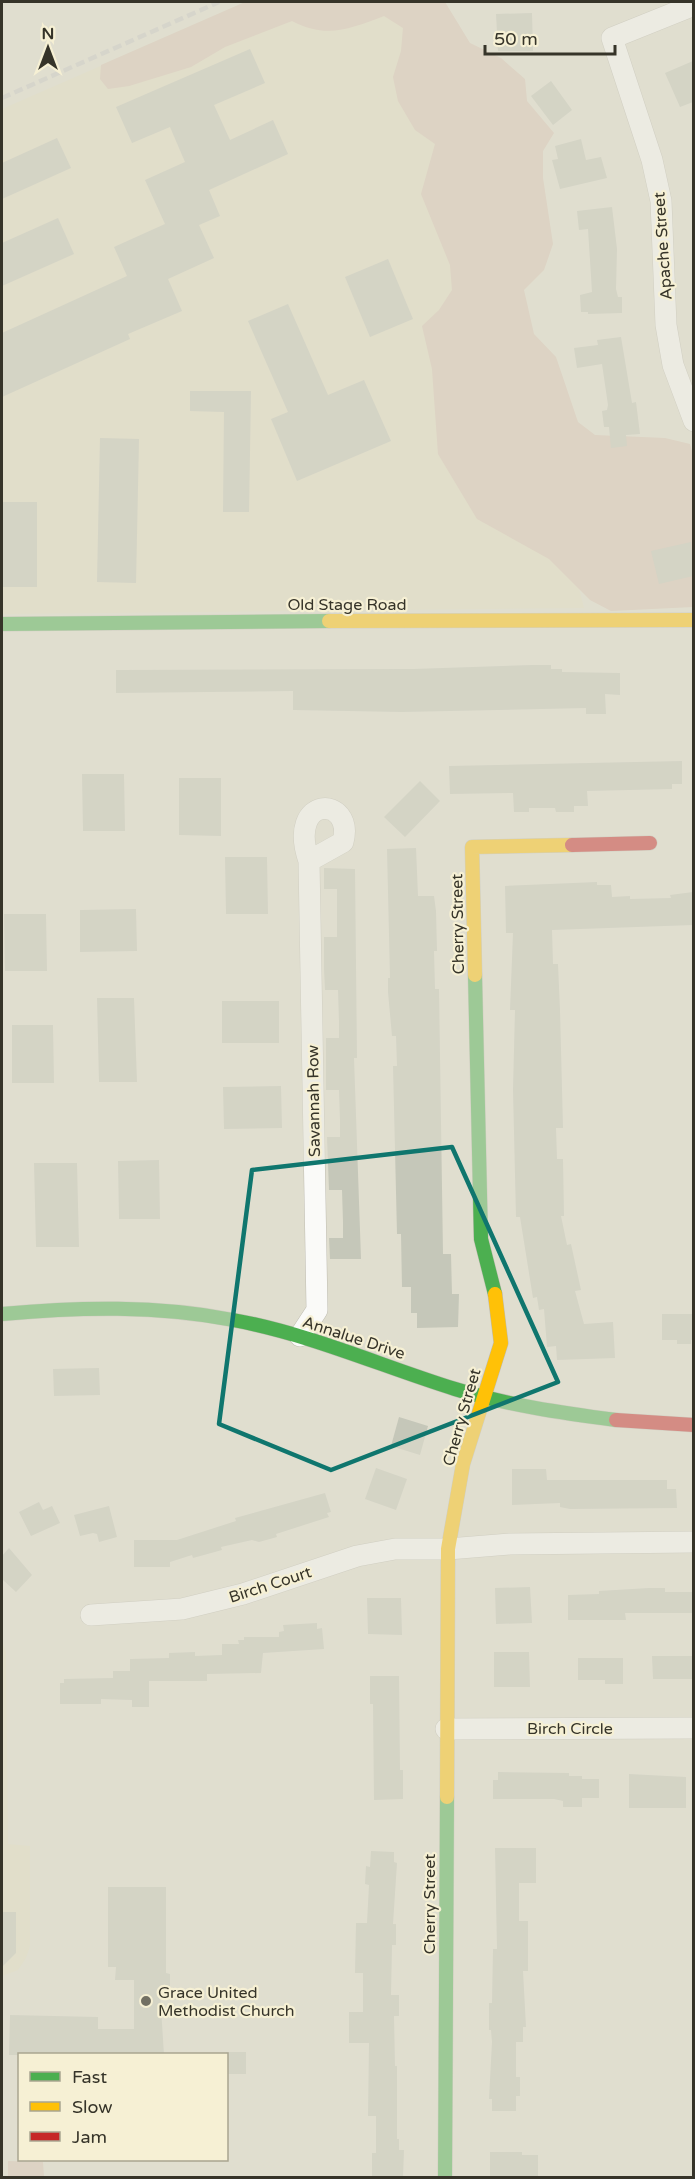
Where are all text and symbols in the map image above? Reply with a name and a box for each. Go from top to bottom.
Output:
north arrow [18,18,78,78]
scale bar [485,18,616,56]
text: N [42,24,54,44]
text: 50 m [494,28,538,50]
street label: Apache Street [649,191,677,301]
street label: Old Stage Road [287,595,407,615]
street label: Cherry Street [447,873,469,974]
street label: Savannah Row [303,1044,325,1157]
street label: Annalue Drive [300,1312,408,1364]
street label: Cherry Street [438,1366,485,1468]
street label: Birch Court [226,1562,314,1608]
street label: Birch Circle [527,1719,613,1739]
street label: Cherry Street [420,1854,440,1954]
place label: Grace United Methodist Church [158,1983,295,2021]
marker: Grace United Methodist Church [139,1994,153,2008]
legend [18,2053,228,2161]
text: Fast [72,2066,107,2088]
text: Slow [72,2096,113,2118]
text: Jam [72,2126,107,2148]

